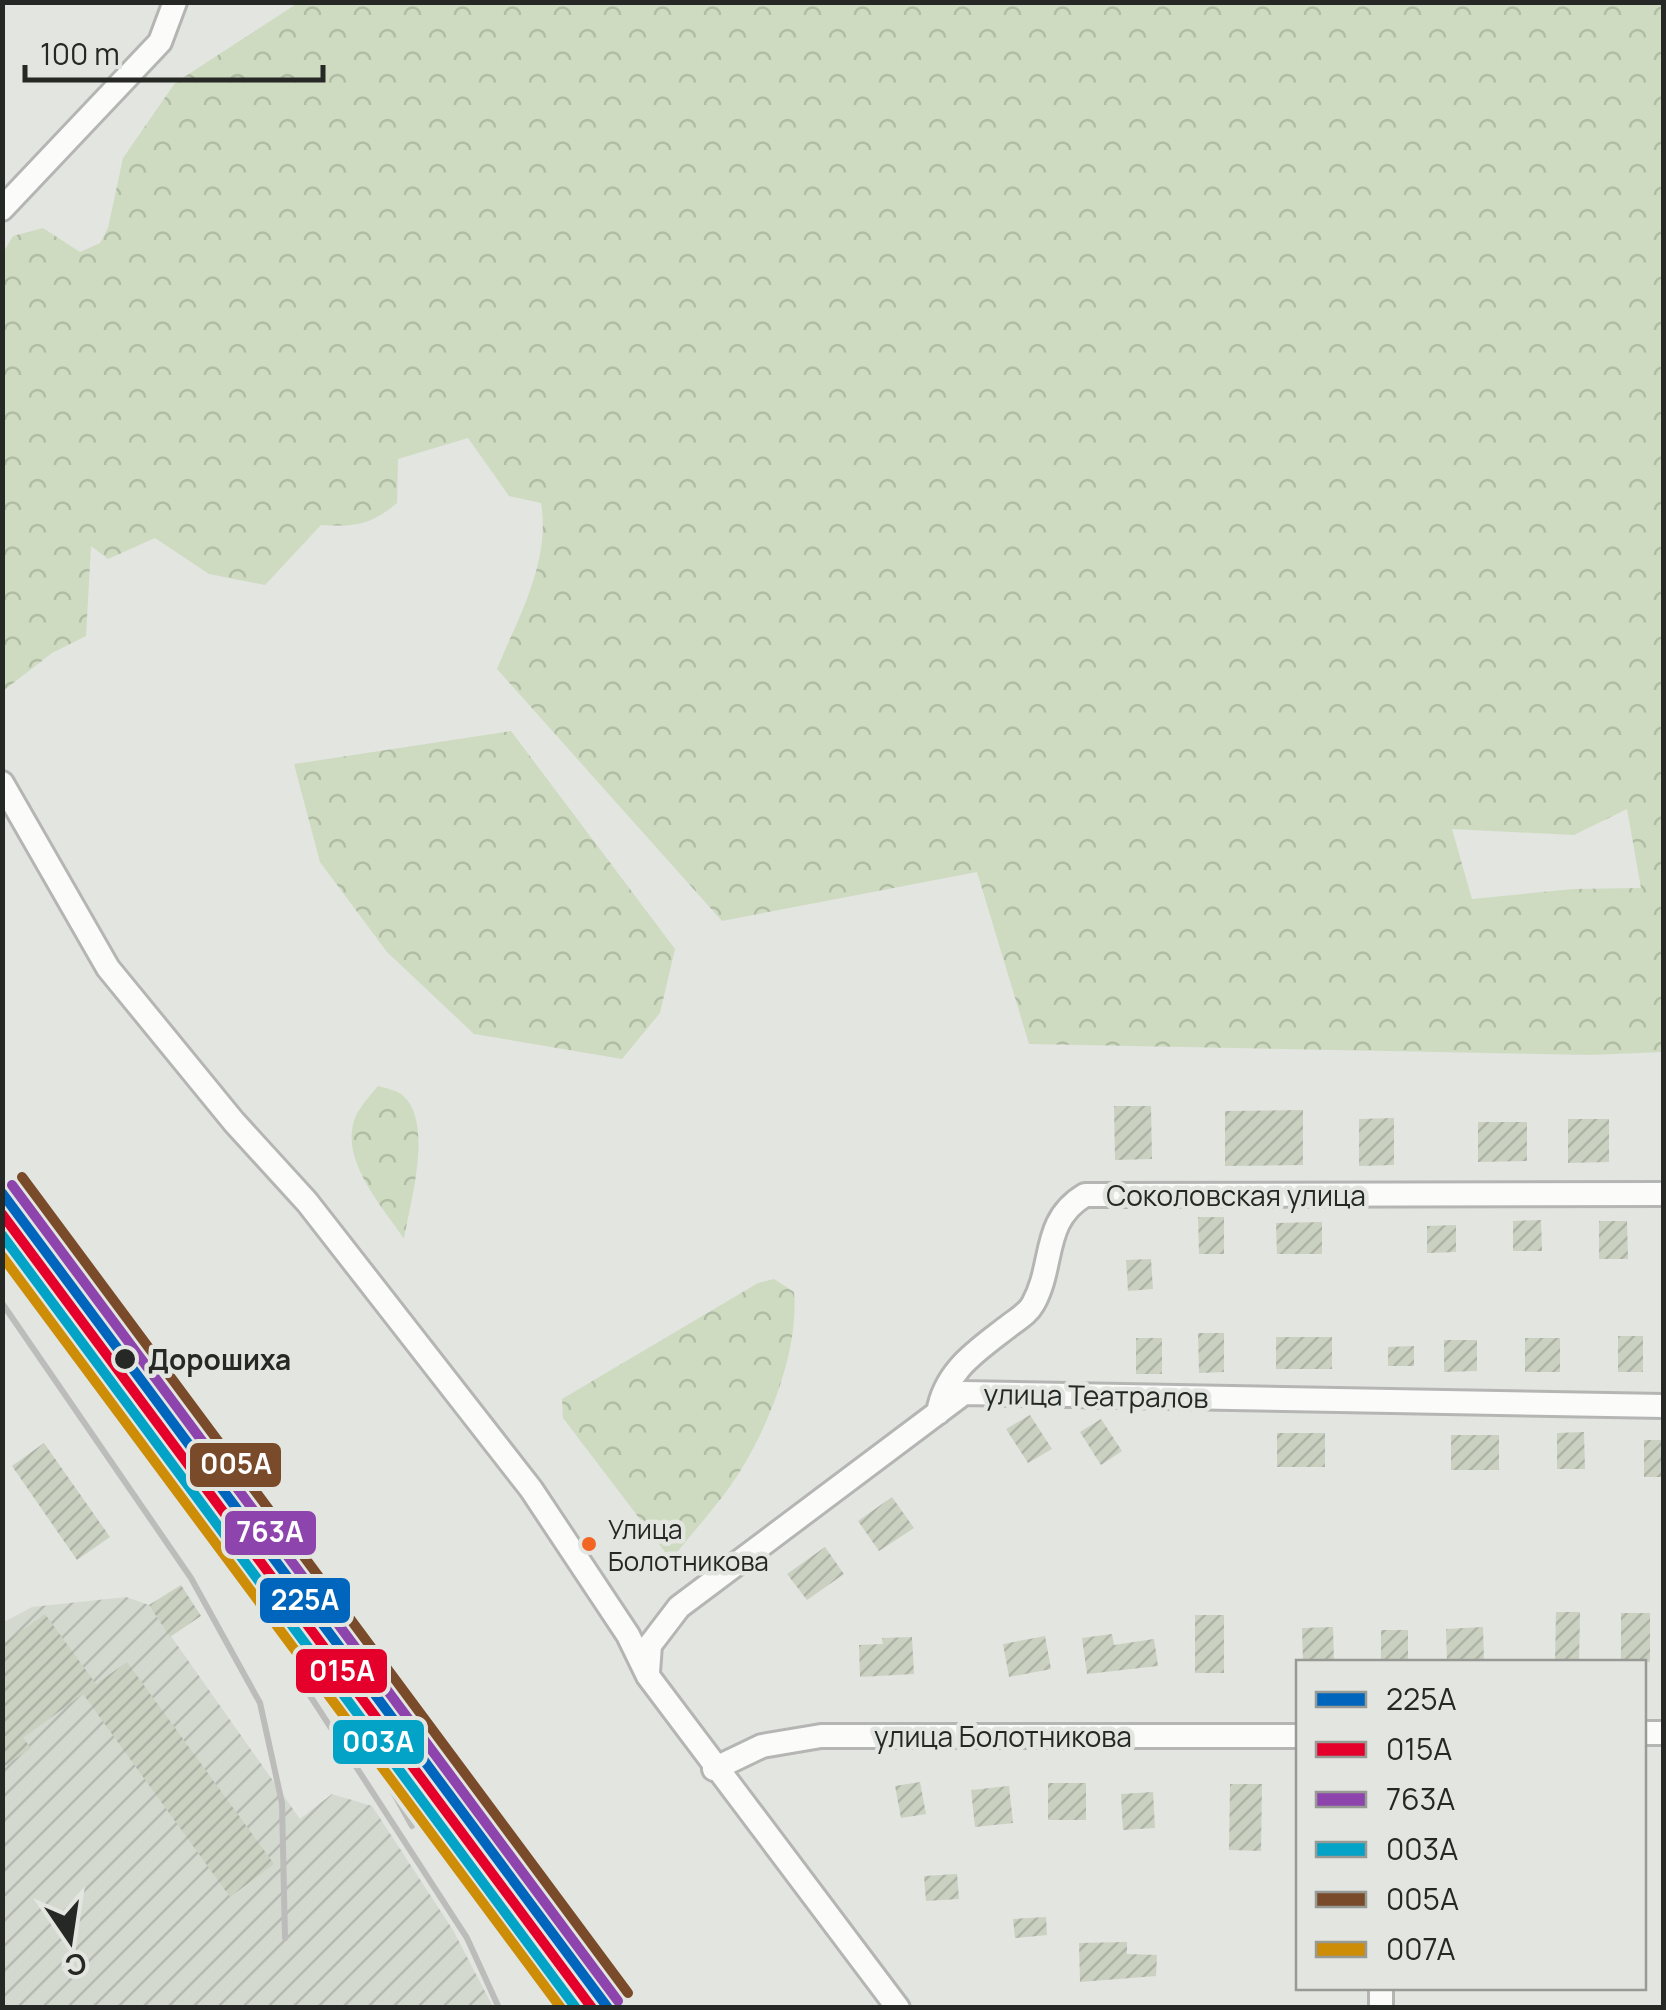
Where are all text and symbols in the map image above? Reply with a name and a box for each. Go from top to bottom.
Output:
scale bar [25,20,322,82]
text: 100 m [40,33,120,74]
street label: Соколовская улица [1106,1176,1366,1214]
place label: Дорошиха [148,1340,291,1378]
marker: Дорошиха [112,1346,138,1372]
street label: улица Театралов [983,1374,1209,1416]
line badge: 005А [188,1441,283,1489]
text: 005А [200,1444,272,1482]
line badge: 763А [223,1509,318,1557]
place label: Улица Болотникова [608,1511,769,1579]
text: 763А [236,1512,304,1550]
marker: Улица Болотникова [579,1534,599,1554]
line badge: 225А [258,1576,352,1625]
text: 225А [271,1580,339,1618]
line badge: 015А [294,1647,389,1695]
text: 015А [309,1651,375,1689]
legend [1296,1660,1646,1990]
text: 225А [1386,1678,1457,1719]
street label: улица Болотникова [874,1717,1132,1755]
line badge: 003А [331,1718,426,1766]
text: 003А [342,1722,414,1760]
text: 015А [1386,1728,1452,1769]
text: 763А [1386,1778,1455,1819]
text: 003А [1386,1828,1458,1869]
text: 005А [1386,1878,1459,1919]
north arrow [20,1890,120,1990]
text: 007А [1386,1928,1455,1969]
text: С [61,1944,90,1986]

